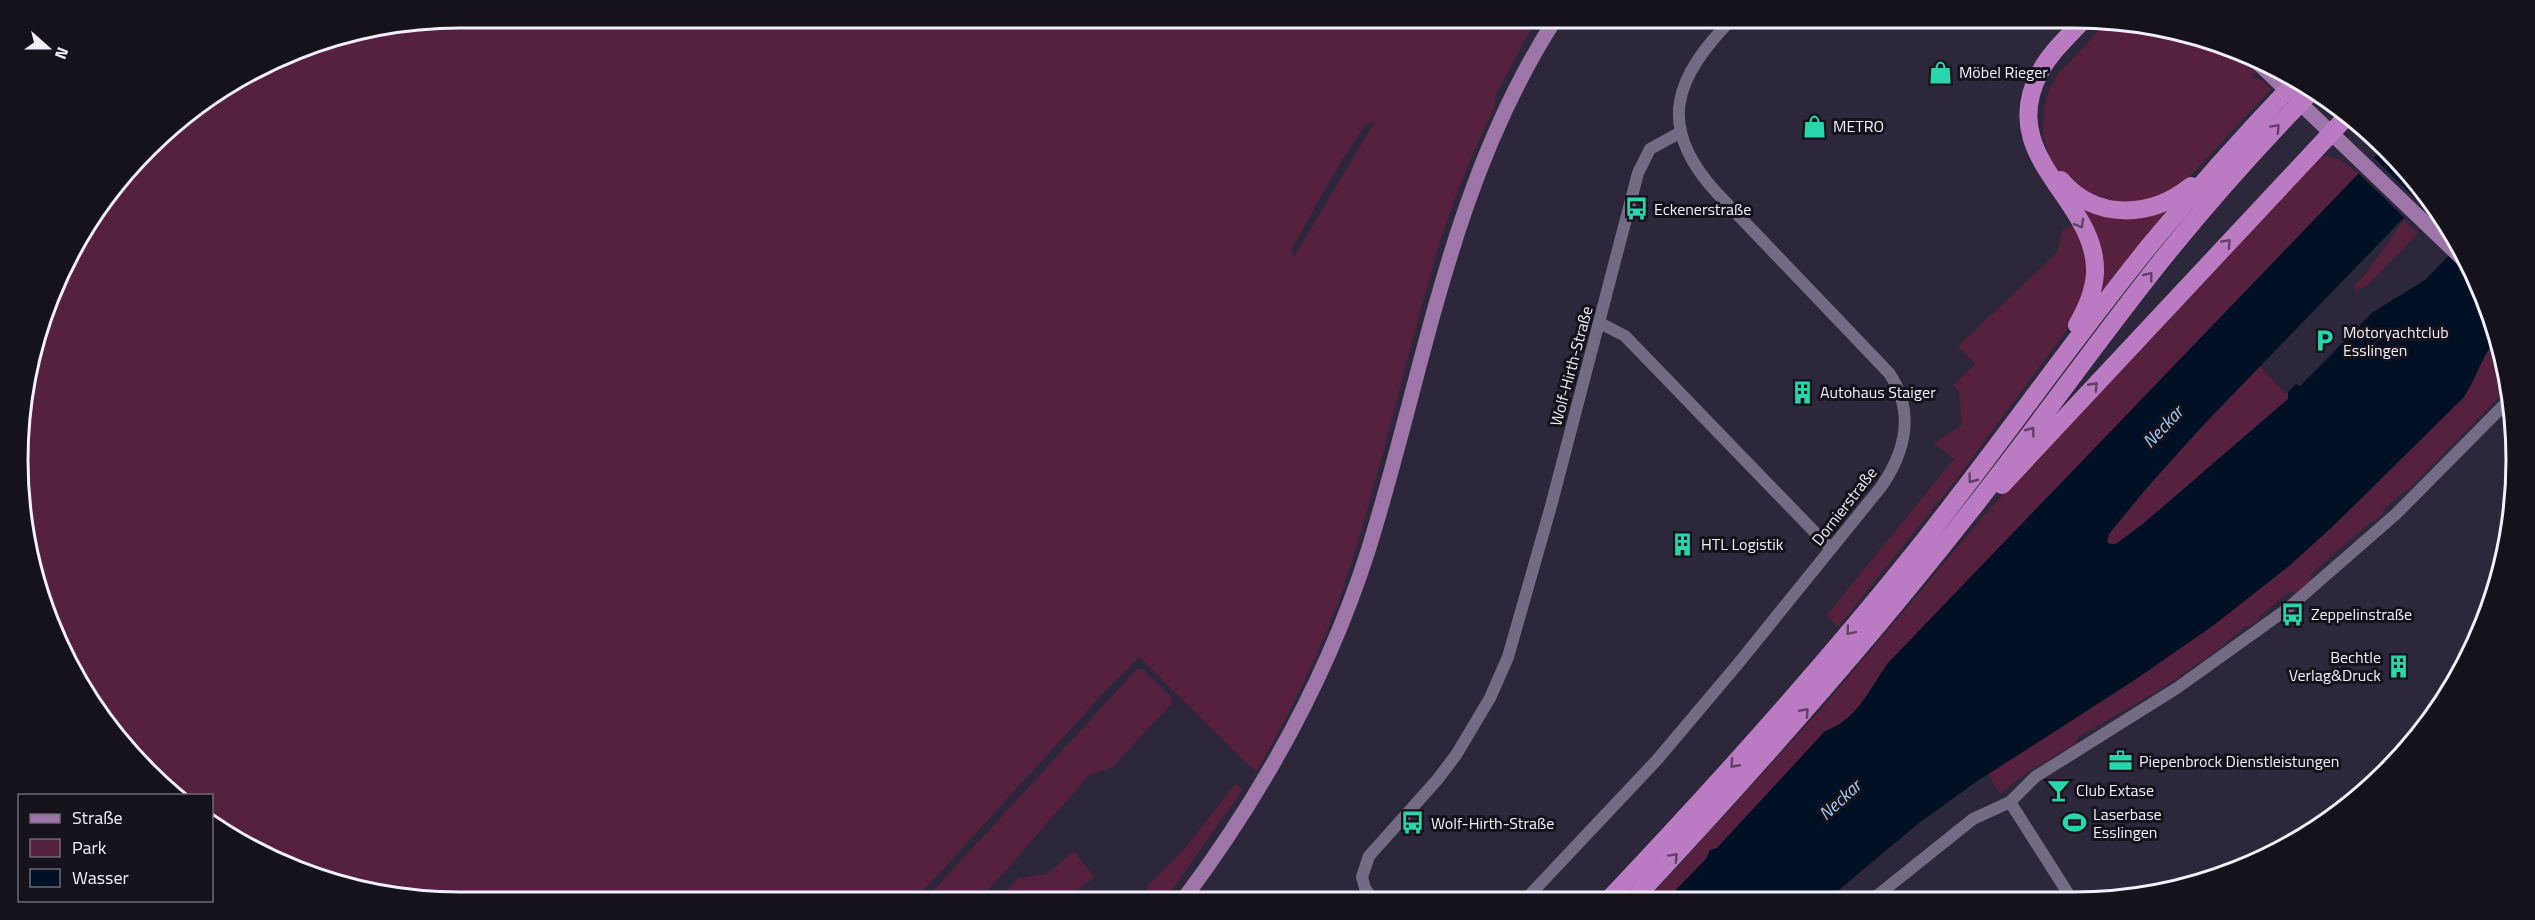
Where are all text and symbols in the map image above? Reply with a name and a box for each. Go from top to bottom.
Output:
north arrow [18,18,78,78]
text: N [49,44,75,63]
shop icon: Möbel Rieger [1928,59,1954,85]
place label: Möbel Rieger [1959,60,2048,84]
shop icon: METRO [1802,113,1828,139]
place label: METRO [1833,114,1884,138]
one-way arrow [2269,124,2280,135]
bus stop icon: Eckenerstraße [1623,196,1649,222]
place label: Eckenerstraße [1654,197,1751,221]
one-way arrow [2073,218,2085,228]
one-way arrow [2219,239,2230,250]
one-way arrow [2142,272,2153,283]
street label: Wolf-Hirth-Straße [1543,303,1599,429]
place label: Motoryachtclub Esslingen [2343,320,2449,362]
parking icon: Motoryachtclub Esslingen [2312,328,2338,354]
building icon: Autohaus Staiger [1789,379,1815,405]
place label: Autohaus Staiger [1820,380,1936,404]
one-way arrow [2087,382,2098,392]
water label: Neckar [2136,398,2191,454]
one-way arrow [2024,427,2035,438]
street label: Dornierstraße [1806,462,1882,550]
one-way arrow [1969,472,1980,483]
building icon: HTL Logistik [1670,531,1696,557]
place label: HTL Logistik [1701,532,1784,556]
bus stop icon: Zeppelinstraße [2280,601,2306,627]
place label: Zeppelinstraße [2311,602,2412,626]
one-way arrow [1846,624,1857,635]
place label: Bechtle Verlag&Druck [2289,645,2381,687]
building icon: Bechtle Verlag&Druck [2386,653,2412,679]
one-way arrow [1798,708,1809,719]
office icon: Piepenbrock Dienstleistungen [2108,748,2134,774]
place label: Piepenbrock Dienstleistungen [2139,749,2339,773]
one-way arrow [1730,757,1741,768]
water label: Neckar [1812,771,1869,826]
bar icon: Club Extase [2045,777,2071,803]
place label: Club Extase [2076,778,2154,802]
legend [18,794,213,902]
place label: Laserbase Esslingen [2093,802,2162,844]
text: Straße [72,804,123,831]
bus stop icon: Wolf-Hirth-Straße [1400,810,1426,836]
sports icon: Laserbase Esslingen [2062,810,2088,836]
place label: Wolf-Hirth-Straße [1431,811,1554,835]
text: Park [72,834,107,861]
one-way arrow [1667,853,1678,863]
text: Wasser [72,864,129,891]

